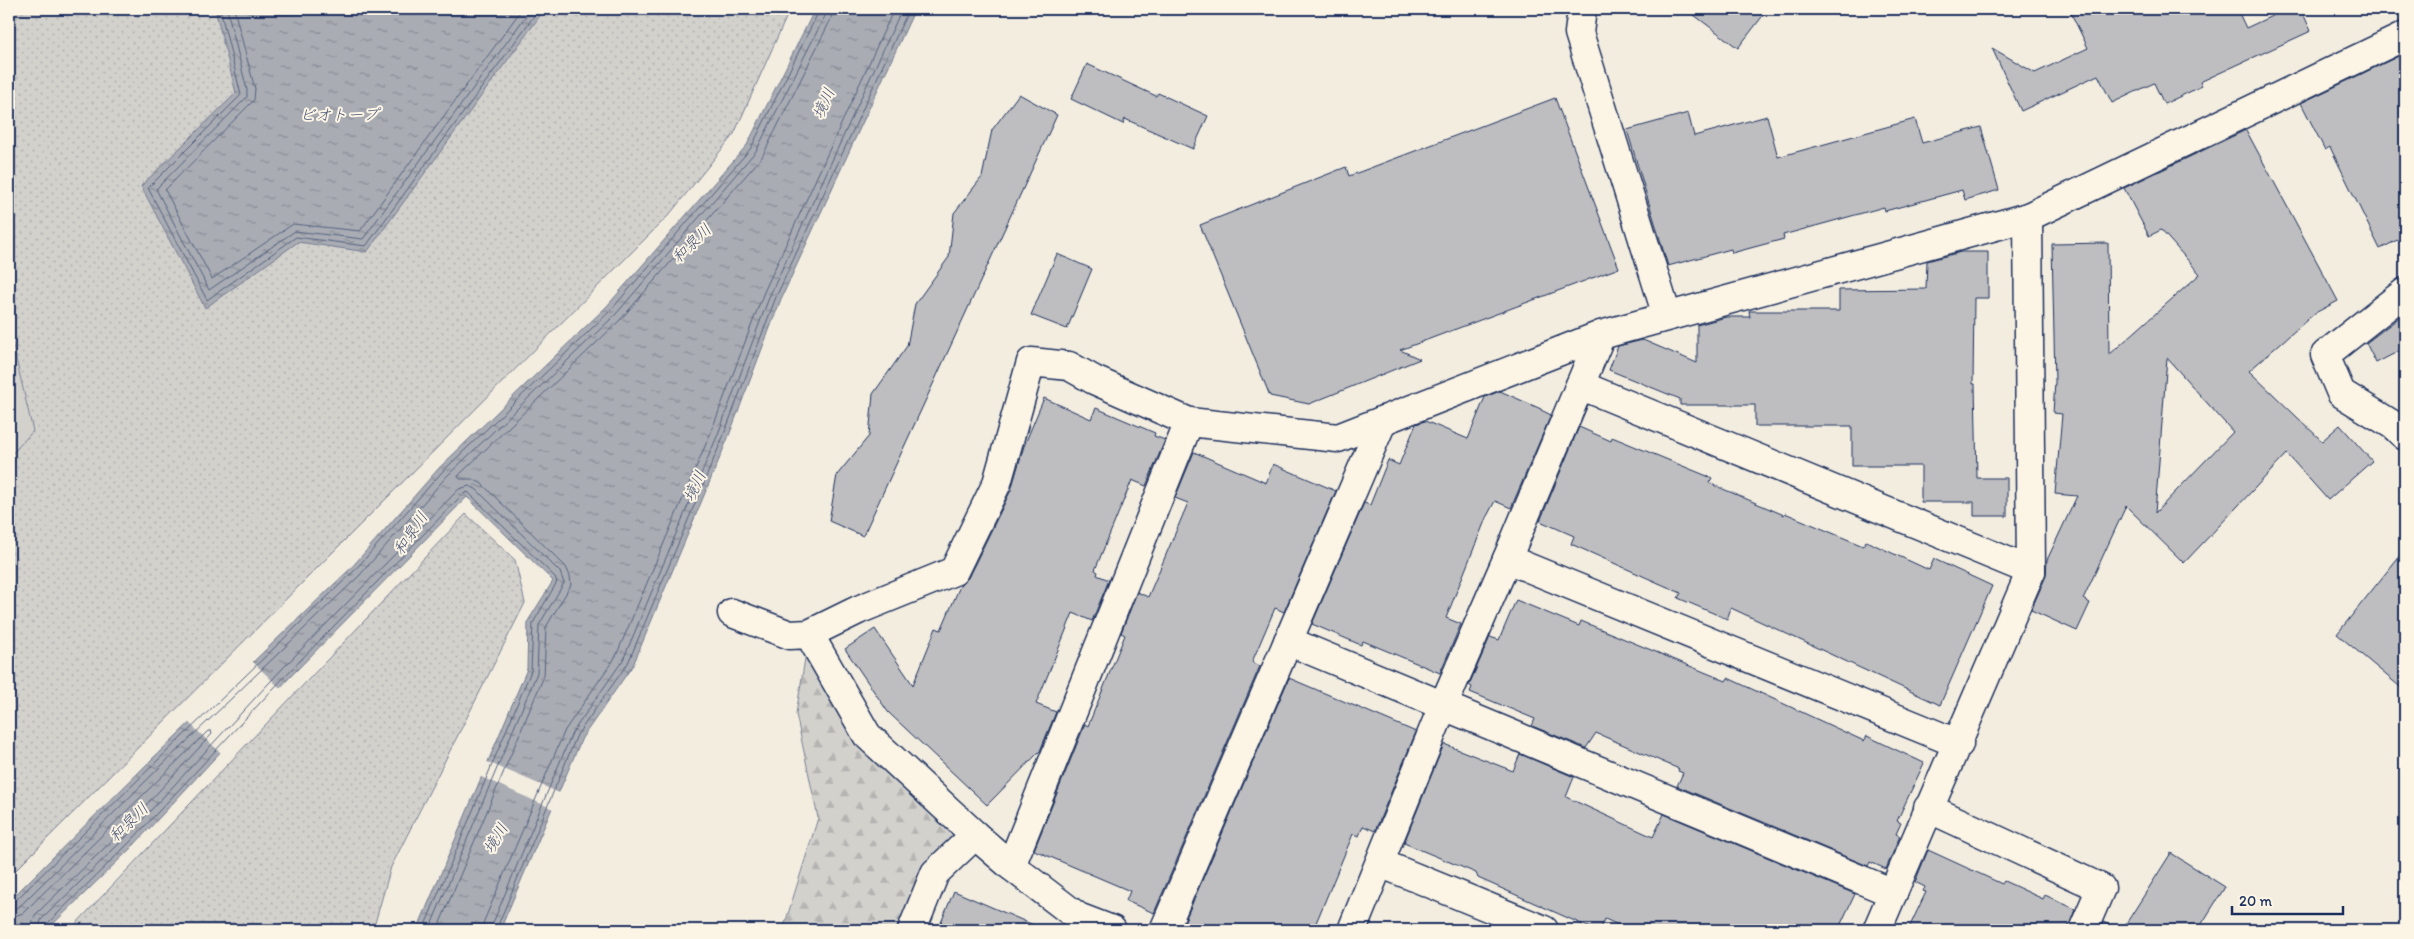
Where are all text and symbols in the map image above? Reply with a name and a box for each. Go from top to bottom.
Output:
water label: 境川 [808,85,839,122]
water label: ビオトープ [299,105,382,124]
water label: 和泉川 [667,220,715,267]
water label: 境川 [679,468,710,505]
water label: 和泉川 [389,508,432,558]
water label: 和泉川 [104,799,152,846]
water label: 境川 [479,820,512,857]
scale bar [2232,884,2343,916]
text: 20 m [2239,892,2273,910]

